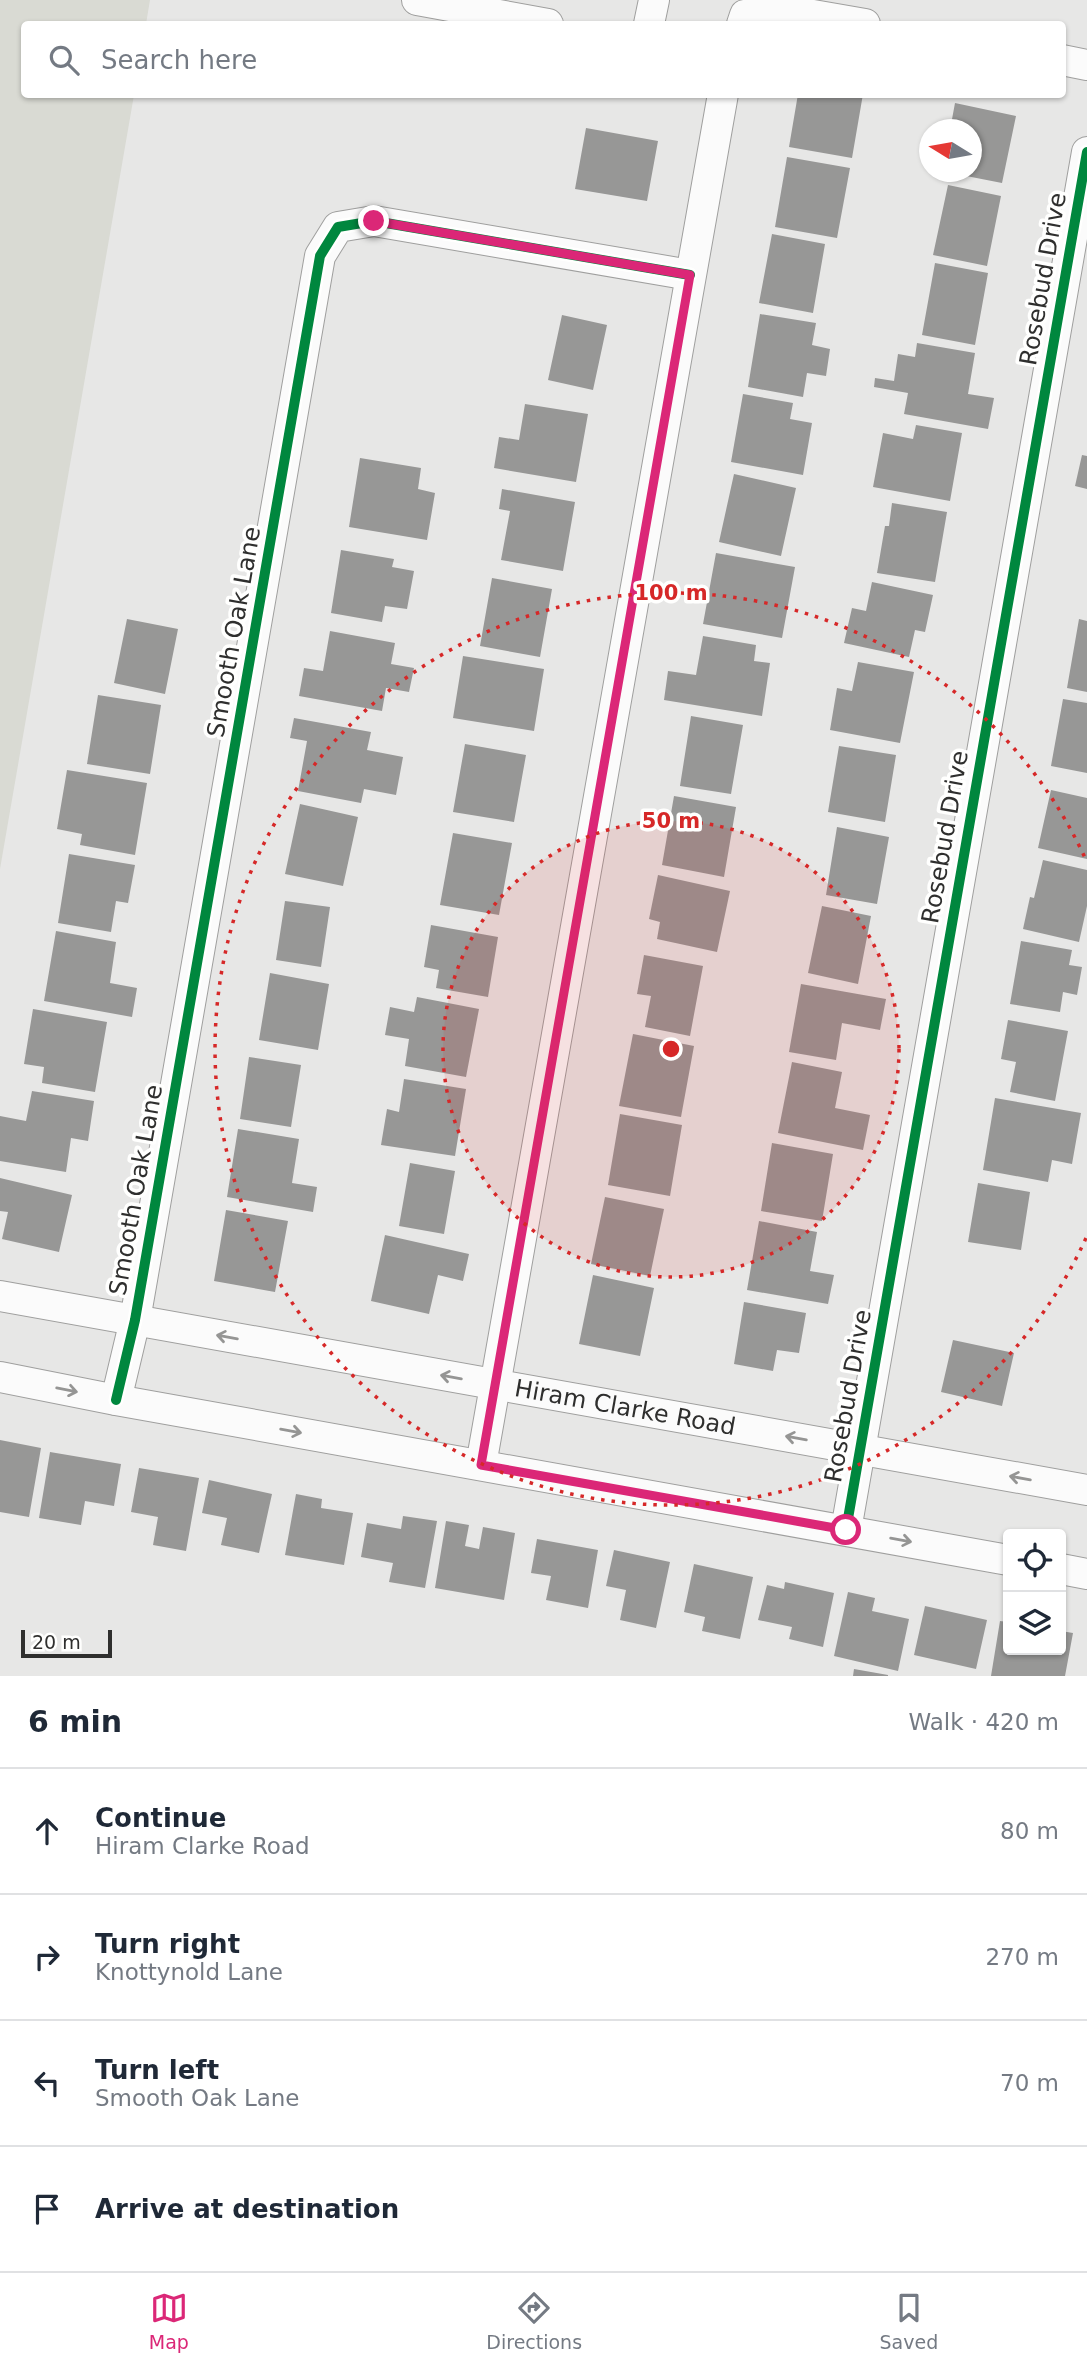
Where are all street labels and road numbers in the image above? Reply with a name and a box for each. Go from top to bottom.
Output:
street label: Rosebud Drive [1014,190,1072,368]
street label: Smooth Oak Lane [202,524,266,740]
street label: Rosebud Drive [916,748,974,926]
street label: Smooth Oak Lane [104,1082,168,1298]
street label: Rosebud Drive [819,1307,877,1485]
street label: Hiram Clarke Road [512,1374,738,1441]

